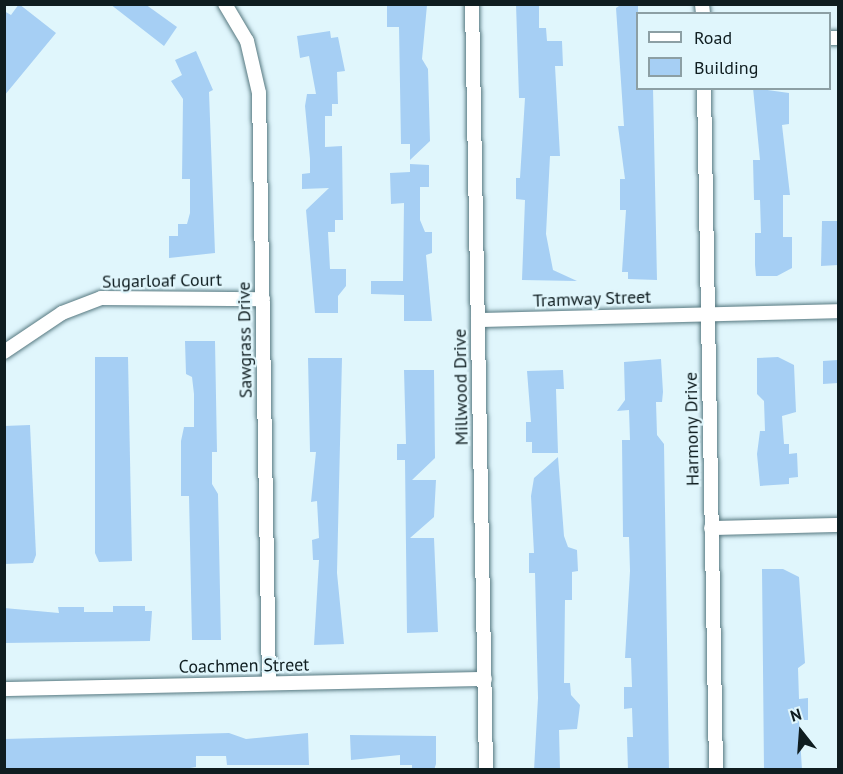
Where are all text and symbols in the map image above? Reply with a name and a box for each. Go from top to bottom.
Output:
legend [636,12,831,90]
text: Road [694,26,732,49]
text: Building [694,56,758,79]
street label: Sugarloaf Court [102,269,222,293]
street label: Sawgrass Drive [233,282,257,398]
street label: Tramway Street [532,286,652,312]
street label: Millwood Drive [449,328,473,446]
street label: Harmony Drive [680,371,704,487]
street label: Coachmen Street [179,654,309,678]
north arrow [771,702,831,762]
text: N [788,704,804,726]

